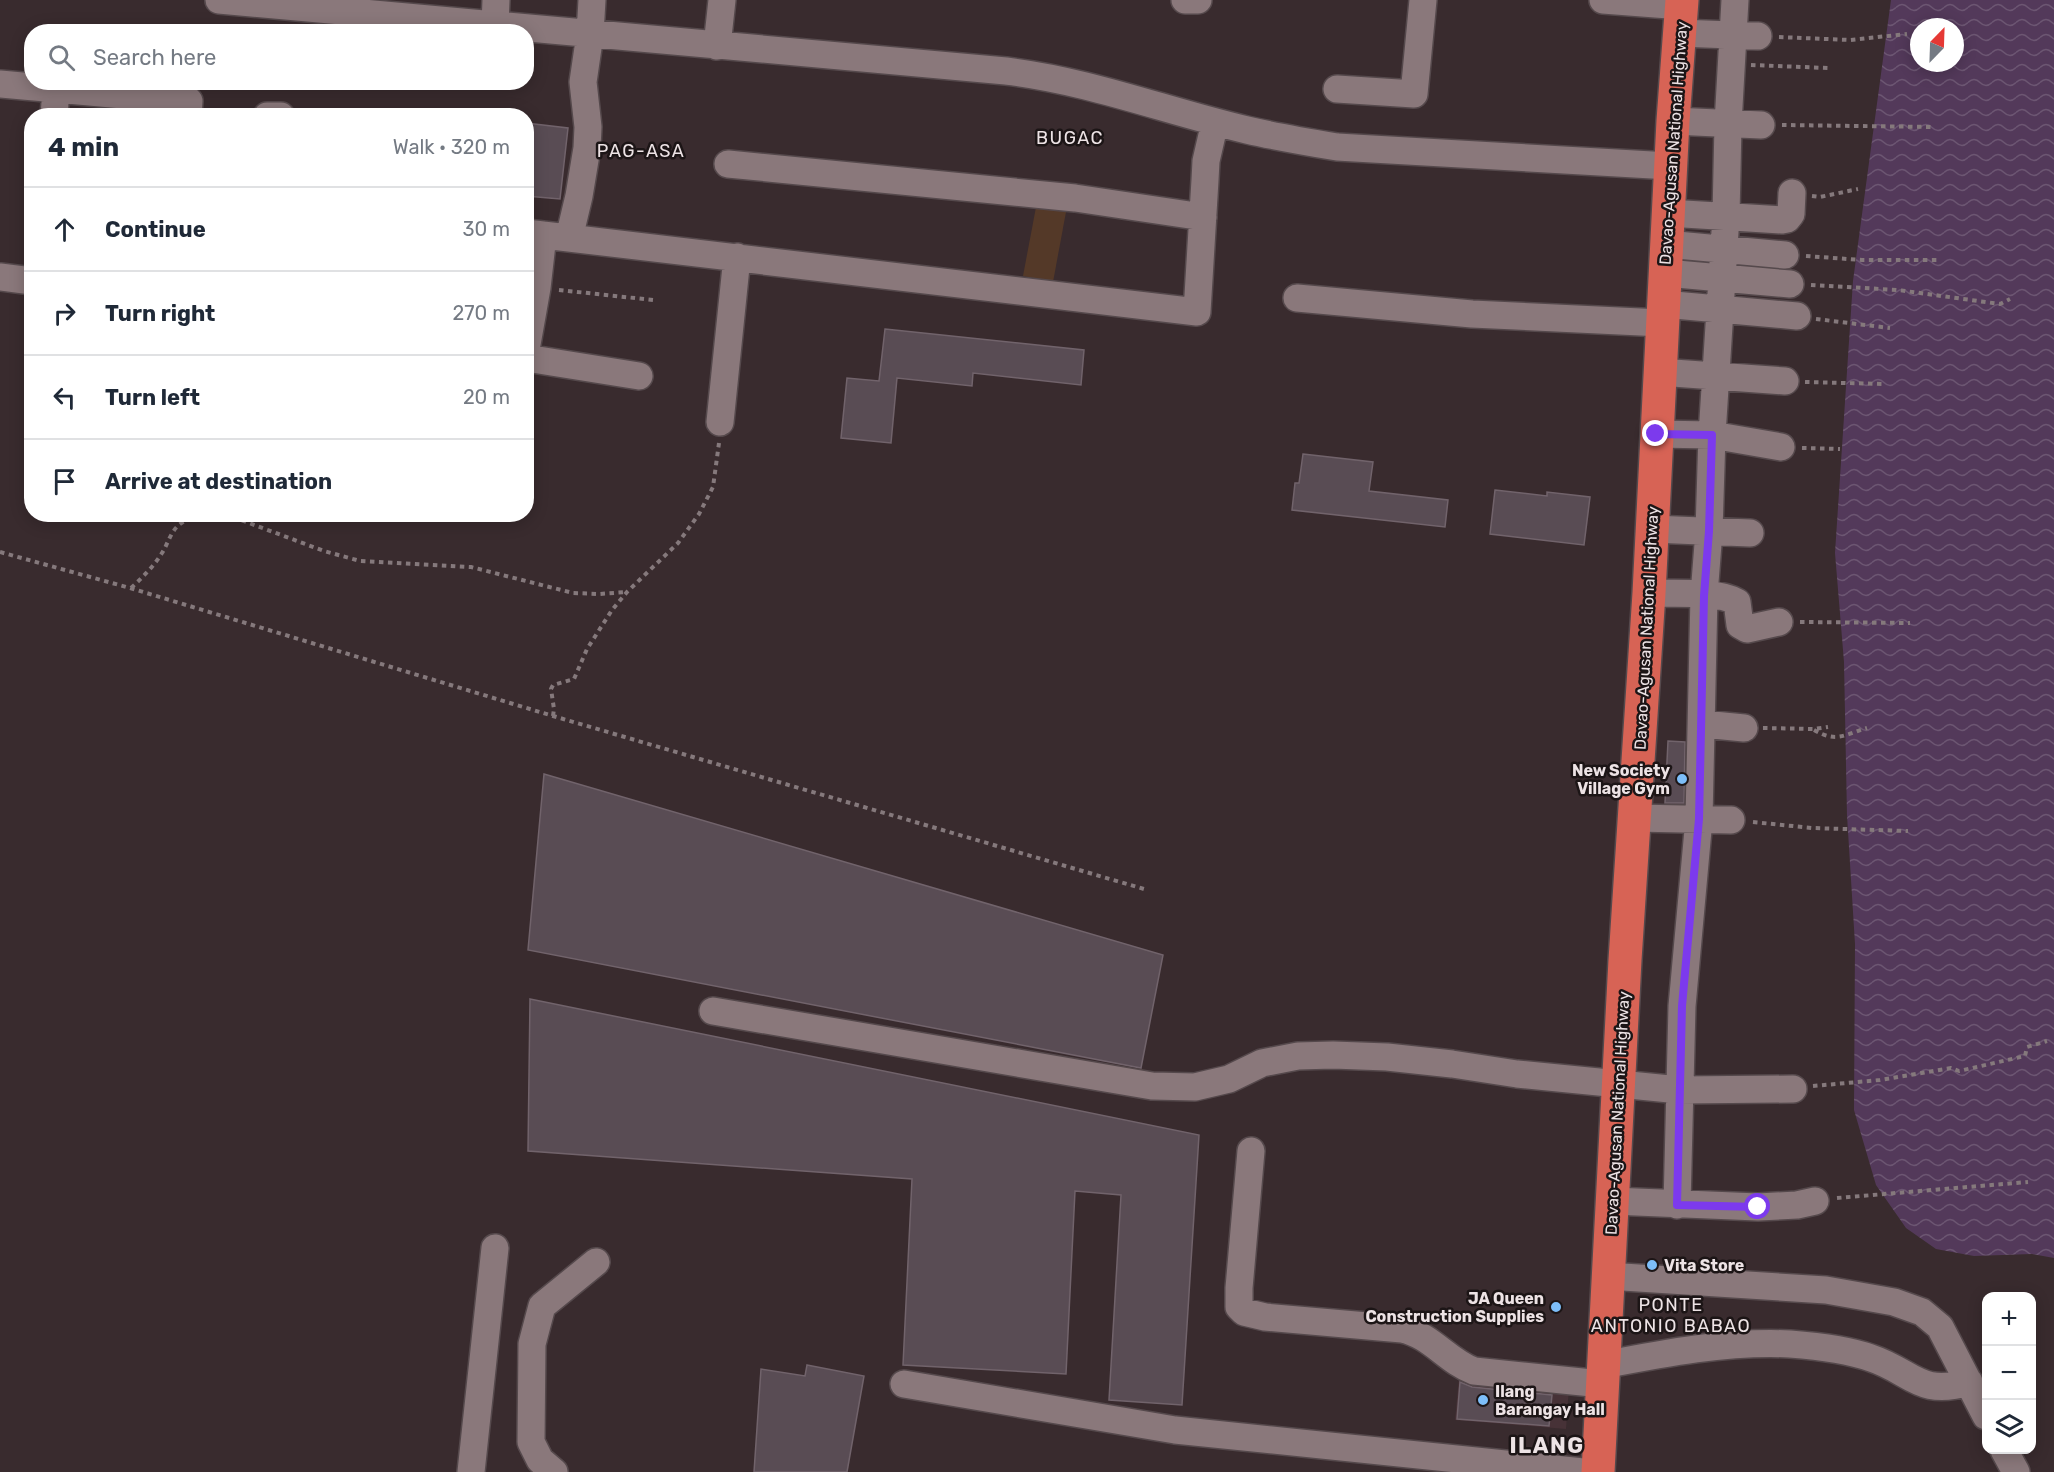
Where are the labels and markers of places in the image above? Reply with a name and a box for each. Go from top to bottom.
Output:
place label: New Society Village Gym [1572,761,1670,798]
marker: New Society Village Gym [1675,772,1689,786]
place label: Vita Store [1664,1256,1744,1275]
marker: Vita Store [1645,1258,1659,1272]
place label: JA Queen Construction Supplies [1365,1289,1544,1326]
marker: JA Queen Construction Supplies [1549,1300,1563,1314]
place label: Ilang Barangay Hall [1495,1382,1605,1419]
marker: Ilang Barangay Hall [1476,1393,1490,1407]

